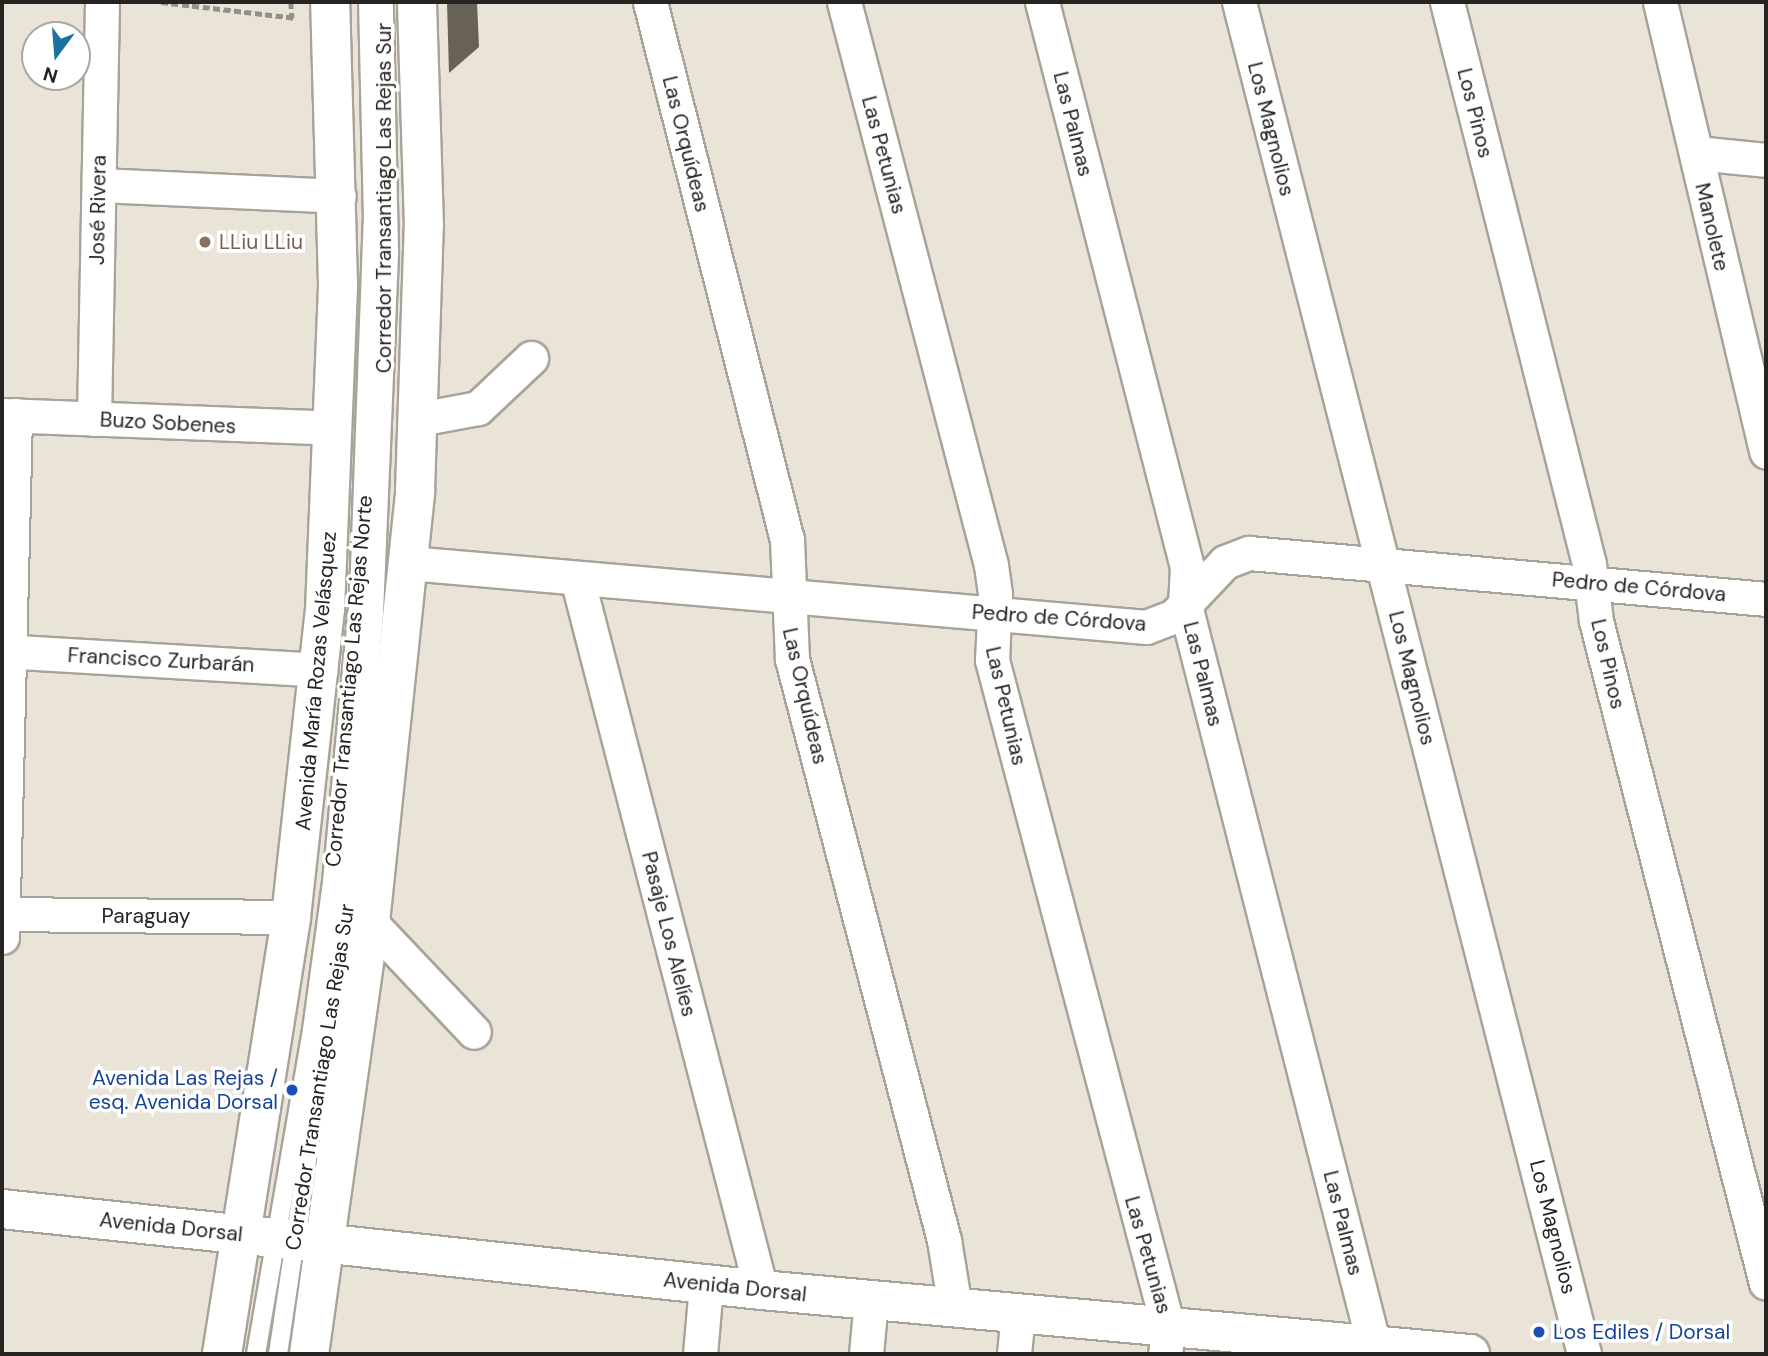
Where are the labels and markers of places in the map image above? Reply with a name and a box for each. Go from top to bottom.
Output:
place label: LLiu LLiu [219,229,303,255]
marker: LLiu LLiu [197,234,213,250]
place label: Avenida Las Rejas / esq. Avenida Dorsal [89,1065,278,1115]
marker: Avenida Las Rejas / esq. Avenida Dorsal [284,1082,300,1098]
place label: Los Ediles / Dorsal [1553,1319,1730,1345]
marker: Los Ediles / Dorsal [1531,1324,1547,1340]

